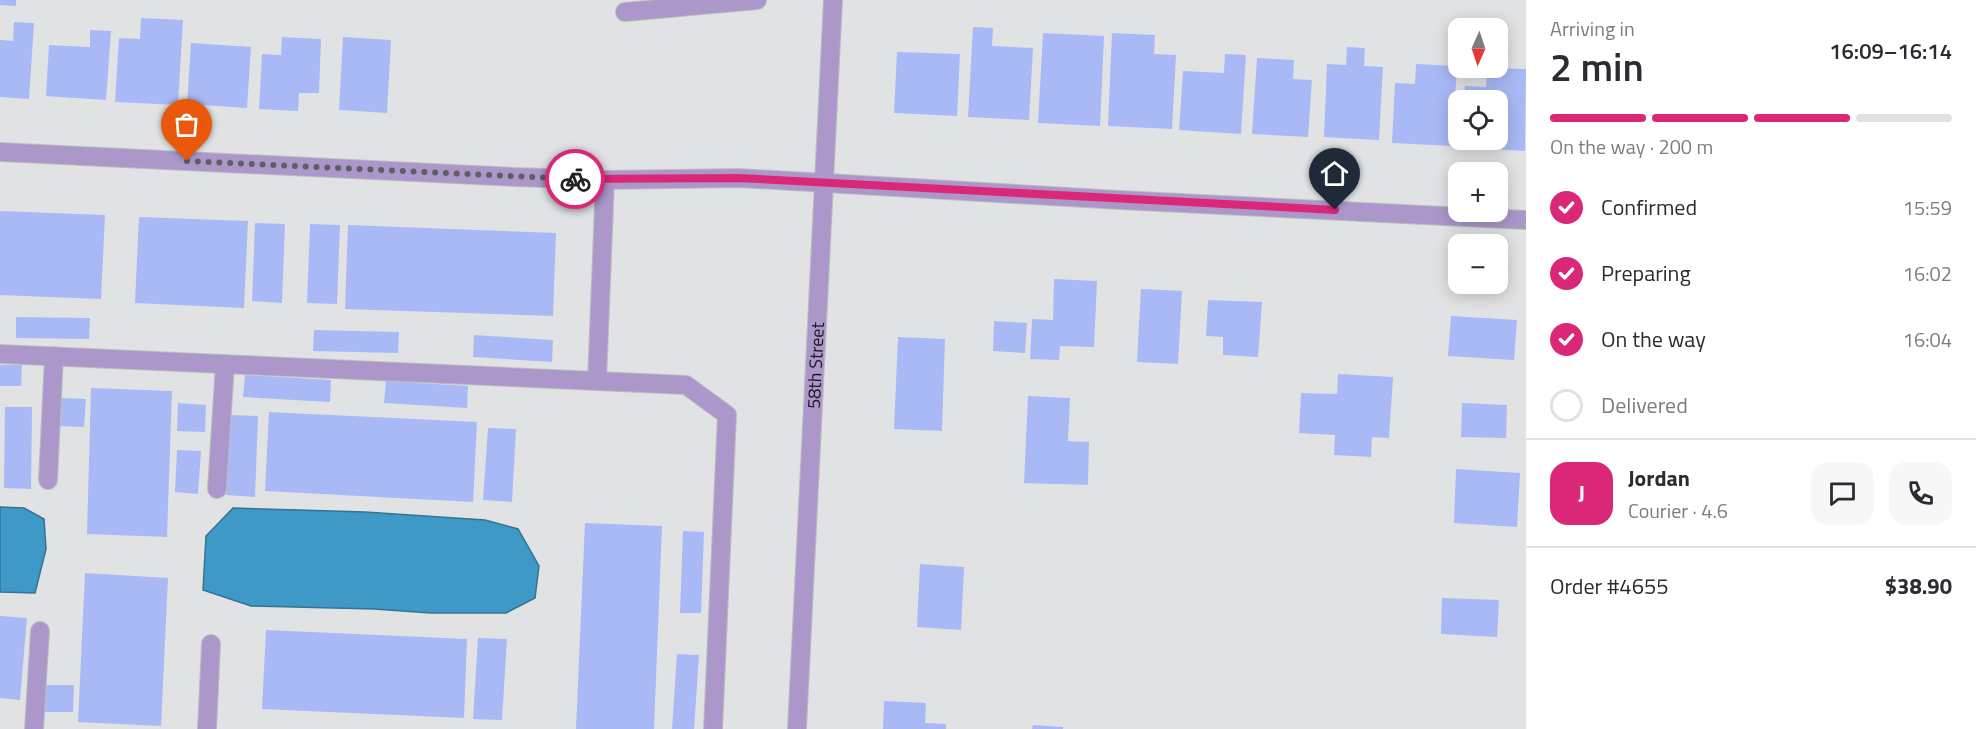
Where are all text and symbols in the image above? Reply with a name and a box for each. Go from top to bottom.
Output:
text: Arriving in [1550,13,1635,44]
north arrow [1448,18,1508,78]
map controls [1448,18,1508,294]
text: 16:09–16:14 [1829,34,1952,68]
text: 2 min [1550,37,1644,96]
button: locate [1448,90,1508,150]
pin [161,99,212,161]
icon: bag [170,108,203,141]
text: On the way · 200 m [1550,131,1713,162]
pin [1309,148,1360,210]
courier [545,149,605,209]
icon: home [1318,157,1351,190]
button: + [1448,162,1508,222]
icon: bike [559,163,592,196]
text: Confirmed [1601,190,1697,224]
icon: check [1550,191,1583,224]
text: 15:59 [1903,192,1952,223]
button: − [1448,234,1508,294]
text: Preparing [1601,256,1691,290]
icon: check [1550,257,1583,290]
text: 16:02 [1903,258,1952,289]
street label: 58th Street [799,321,831,409]
text: On the way [1601,322,1706,356]
icon: check [1550,323,1583,356]
text: 16:04 [1903,324,1952,355]
text: Delivered [1601,388,1688,422]
text: Jordan [1628,461,1690,495]
button: chat [1811,462,1874,525]
button: phone [1889,462,1952,525]
text: J [1578,476,1585,510]
text: Courier · 4.6 [1628,495,1728,526]
text: Order #4655 [1550,569,1669,603]
text: $38.90 [1885,569,1952,603]

